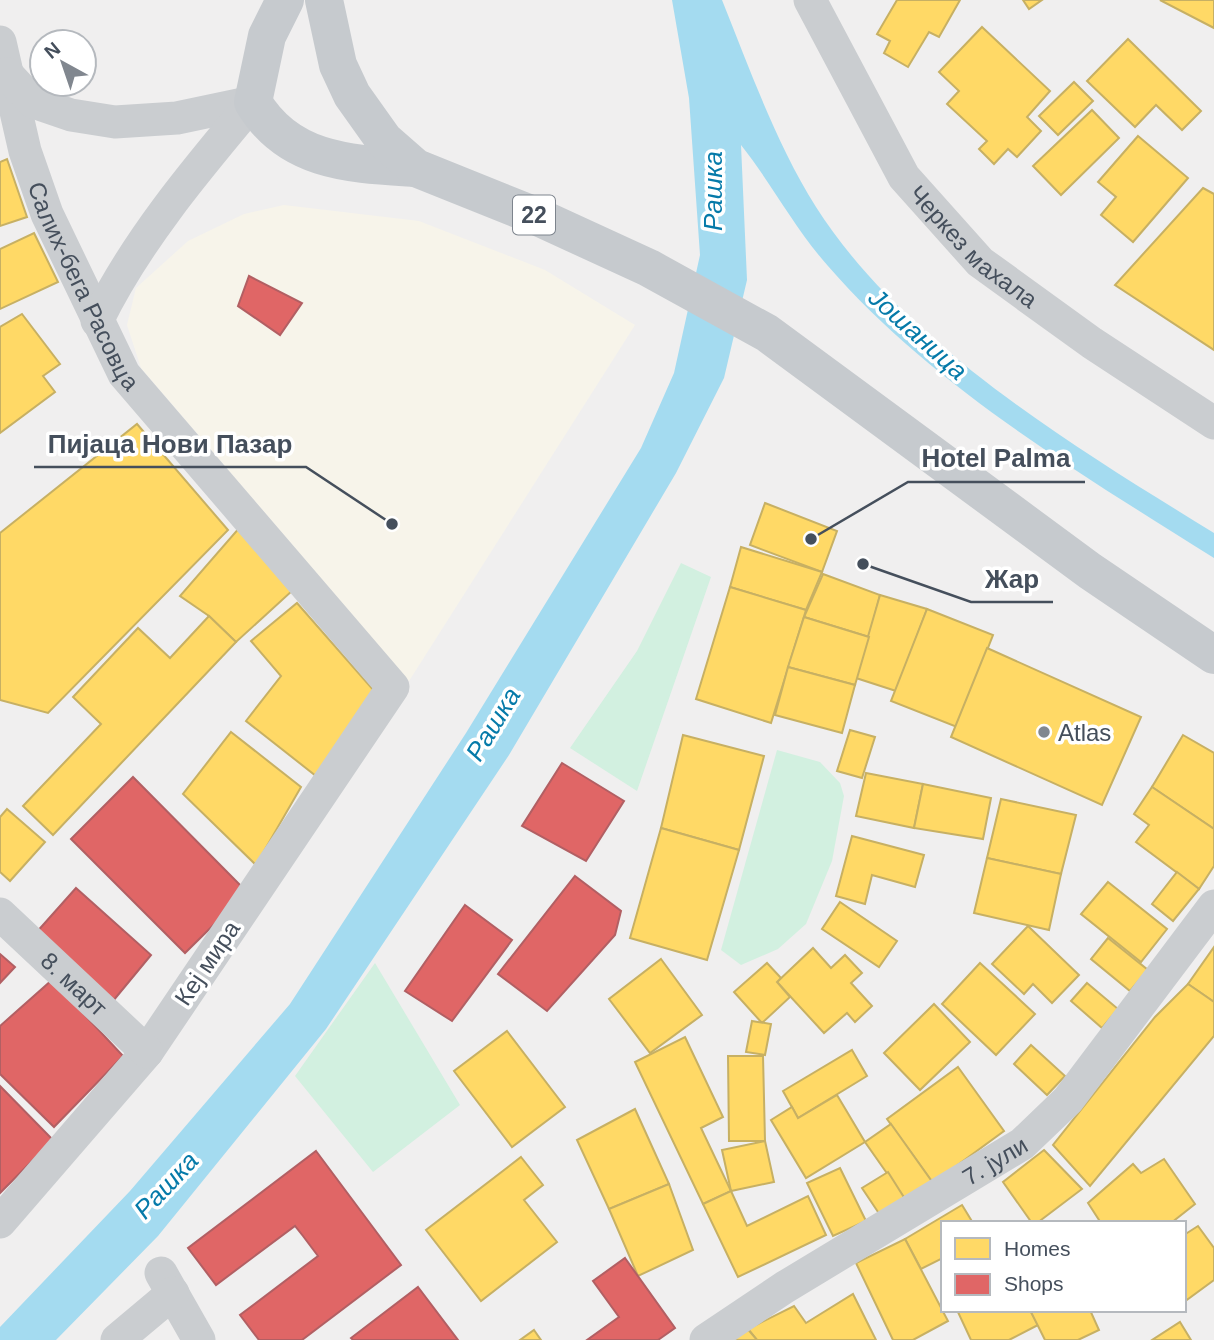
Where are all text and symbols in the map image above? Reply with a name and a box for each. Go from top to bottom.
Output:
north arrow [28,28,98,98]
text: N [40,38,64,63]
water label: Рашка [698,151,728,231]
street label: Салих-бега Расовца [23,178,146,396]
street label: Черкез махала [904,179,1043,313]
road number: 22 [513,196,555,234]
water label: Јошаница [862,281,973,386]
callout: Пијаца Нови Пазар [34,420,306,467]
text: Пијаца Нови Пазар [48,429,292,459]
callout: Hotel Palma [908,435,1085,482]
text: Hotel Palma [922,443,1071,473]
callout: Жар [971,555,1053,602]
text: Жар [984,564,1039,594]
water label: Рашка [460,682,526,766]
place label: Atlas [1058,719,1111,746]
marker: Atlas [1036,724,1052,740]
street label: Кеј мира [169,915,245,1010]
street label: 8. март [36,946,113,1021]
street label: 7. јули [957,1131,1032,1190]
water label: Рашка [128,1145,204,1225]
legend [941,1221,1186,1312]
text: Homes [1004,1237,1071,1260]
text: Shops [1004,1272,1064,1295]

